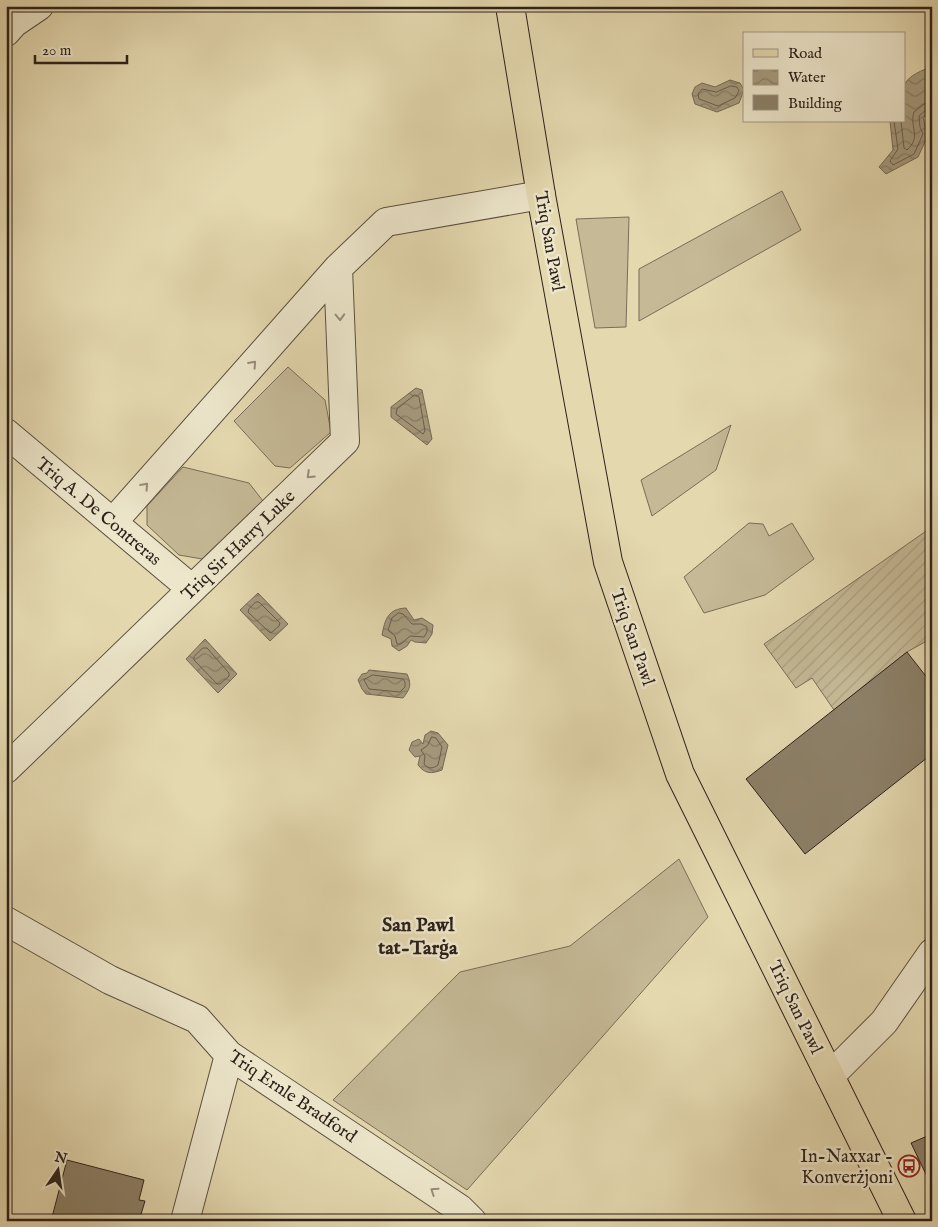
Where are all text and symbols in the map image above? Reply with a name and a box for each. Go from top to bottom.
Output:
scale bar [35,32,128,64]
legend [743,32,906,122]
text: 20 m [42,41,72,60]
text: Road [788,44,823,63]
text: Water [788,68,826,87]
text: Building [788,94,843,113]
street label: Triq San Pawl [528,190,569,293]
one-way arrow [334,313,345,321]
one-way arrow [247,361,255,370]
street label: Triq A. De Contreras [31,453,165,571]
one-way arrow [306,469,315,478]
one-way arrow [139,482,148,491]
street label: Triq Sir Harry Luke [177,486,301,606]
street label: Triq San Pawl [604,586,659,689]
district label: San Pawl tat-Tarġa [377,913,458,961]
street label: Triq San Pawl [762,957,827,1058]
street label: Triq Ernle Bradford [224,1046,361,1149]
north arrow [32,1144,82,1194]
place label: In-Naxxar - Konverżjoni [800,1146,893,1190]
text: N [52,1148,69,1168]
bus stop icon: In-Naxxar - Konverżjoni [897,1154,921,1178]
one-way arrow [430,1188,439,1197]

